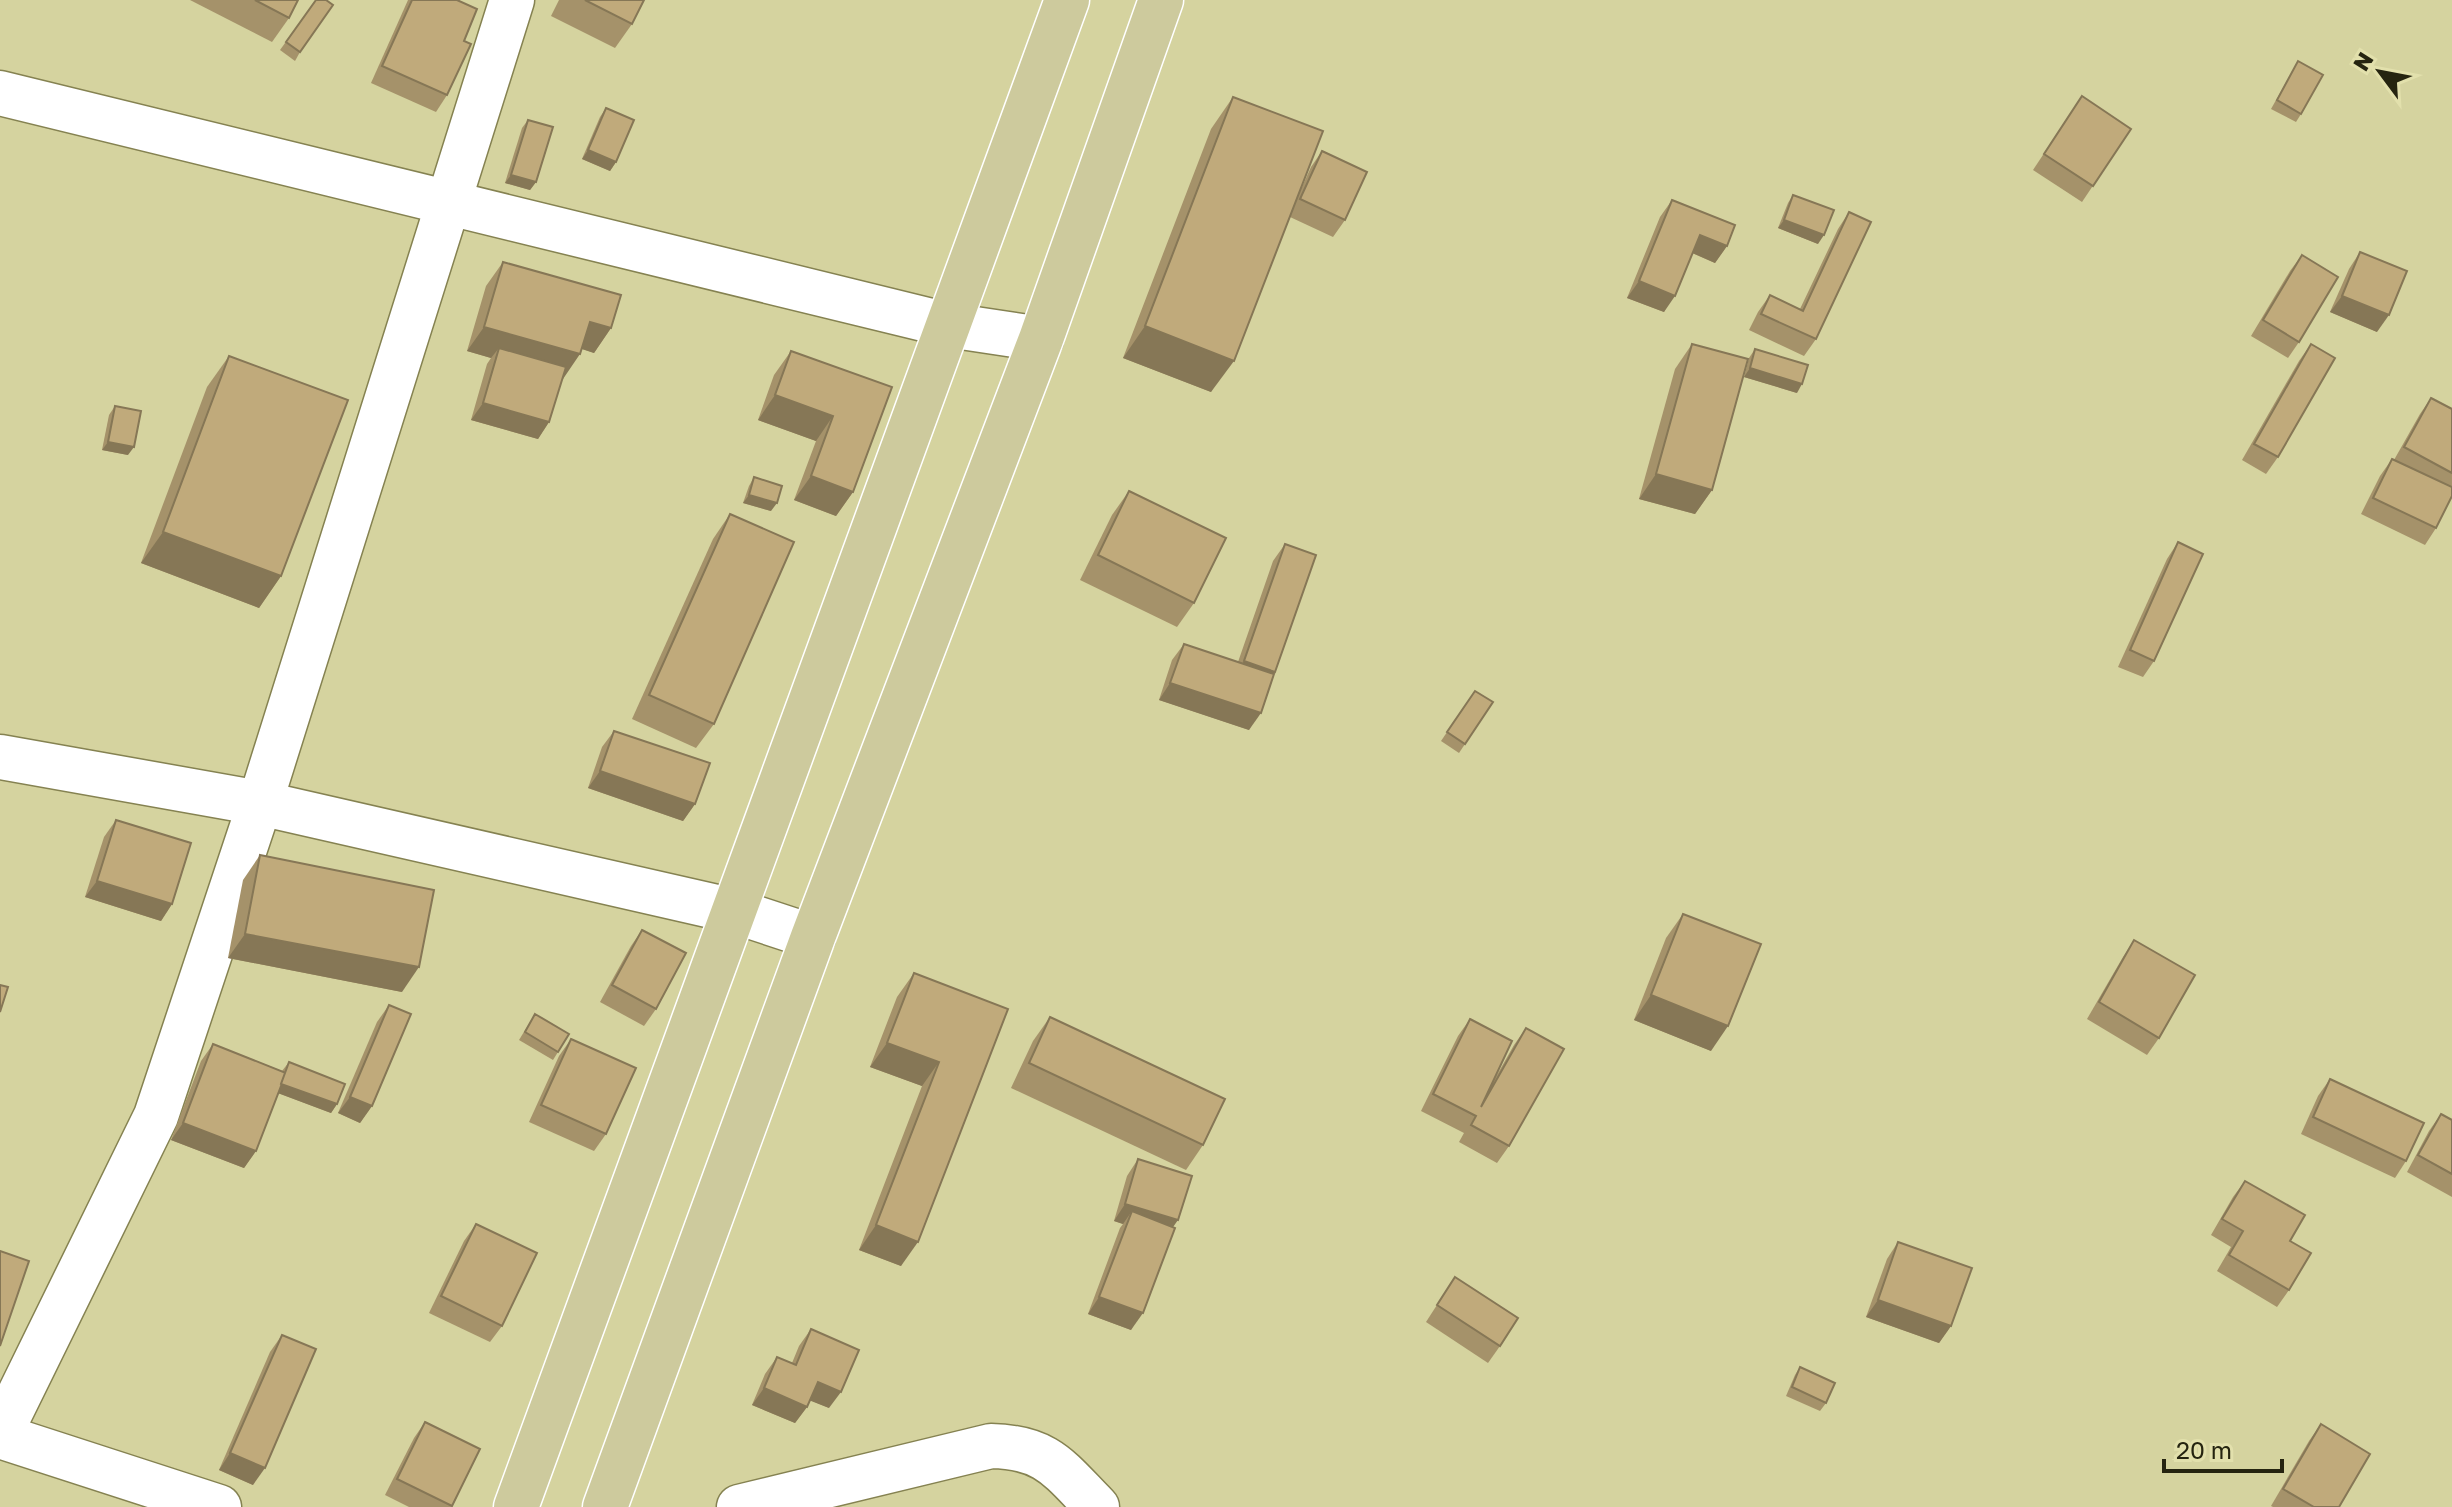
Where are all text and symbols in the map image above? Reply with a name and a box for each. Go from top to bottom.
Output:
north arrow [2340,32,2420,112]
text: N [2347,47,2378,75]
scale bar [2164,1423,2282,1473]
text: 20 m [2176,1435,2232,1464]

